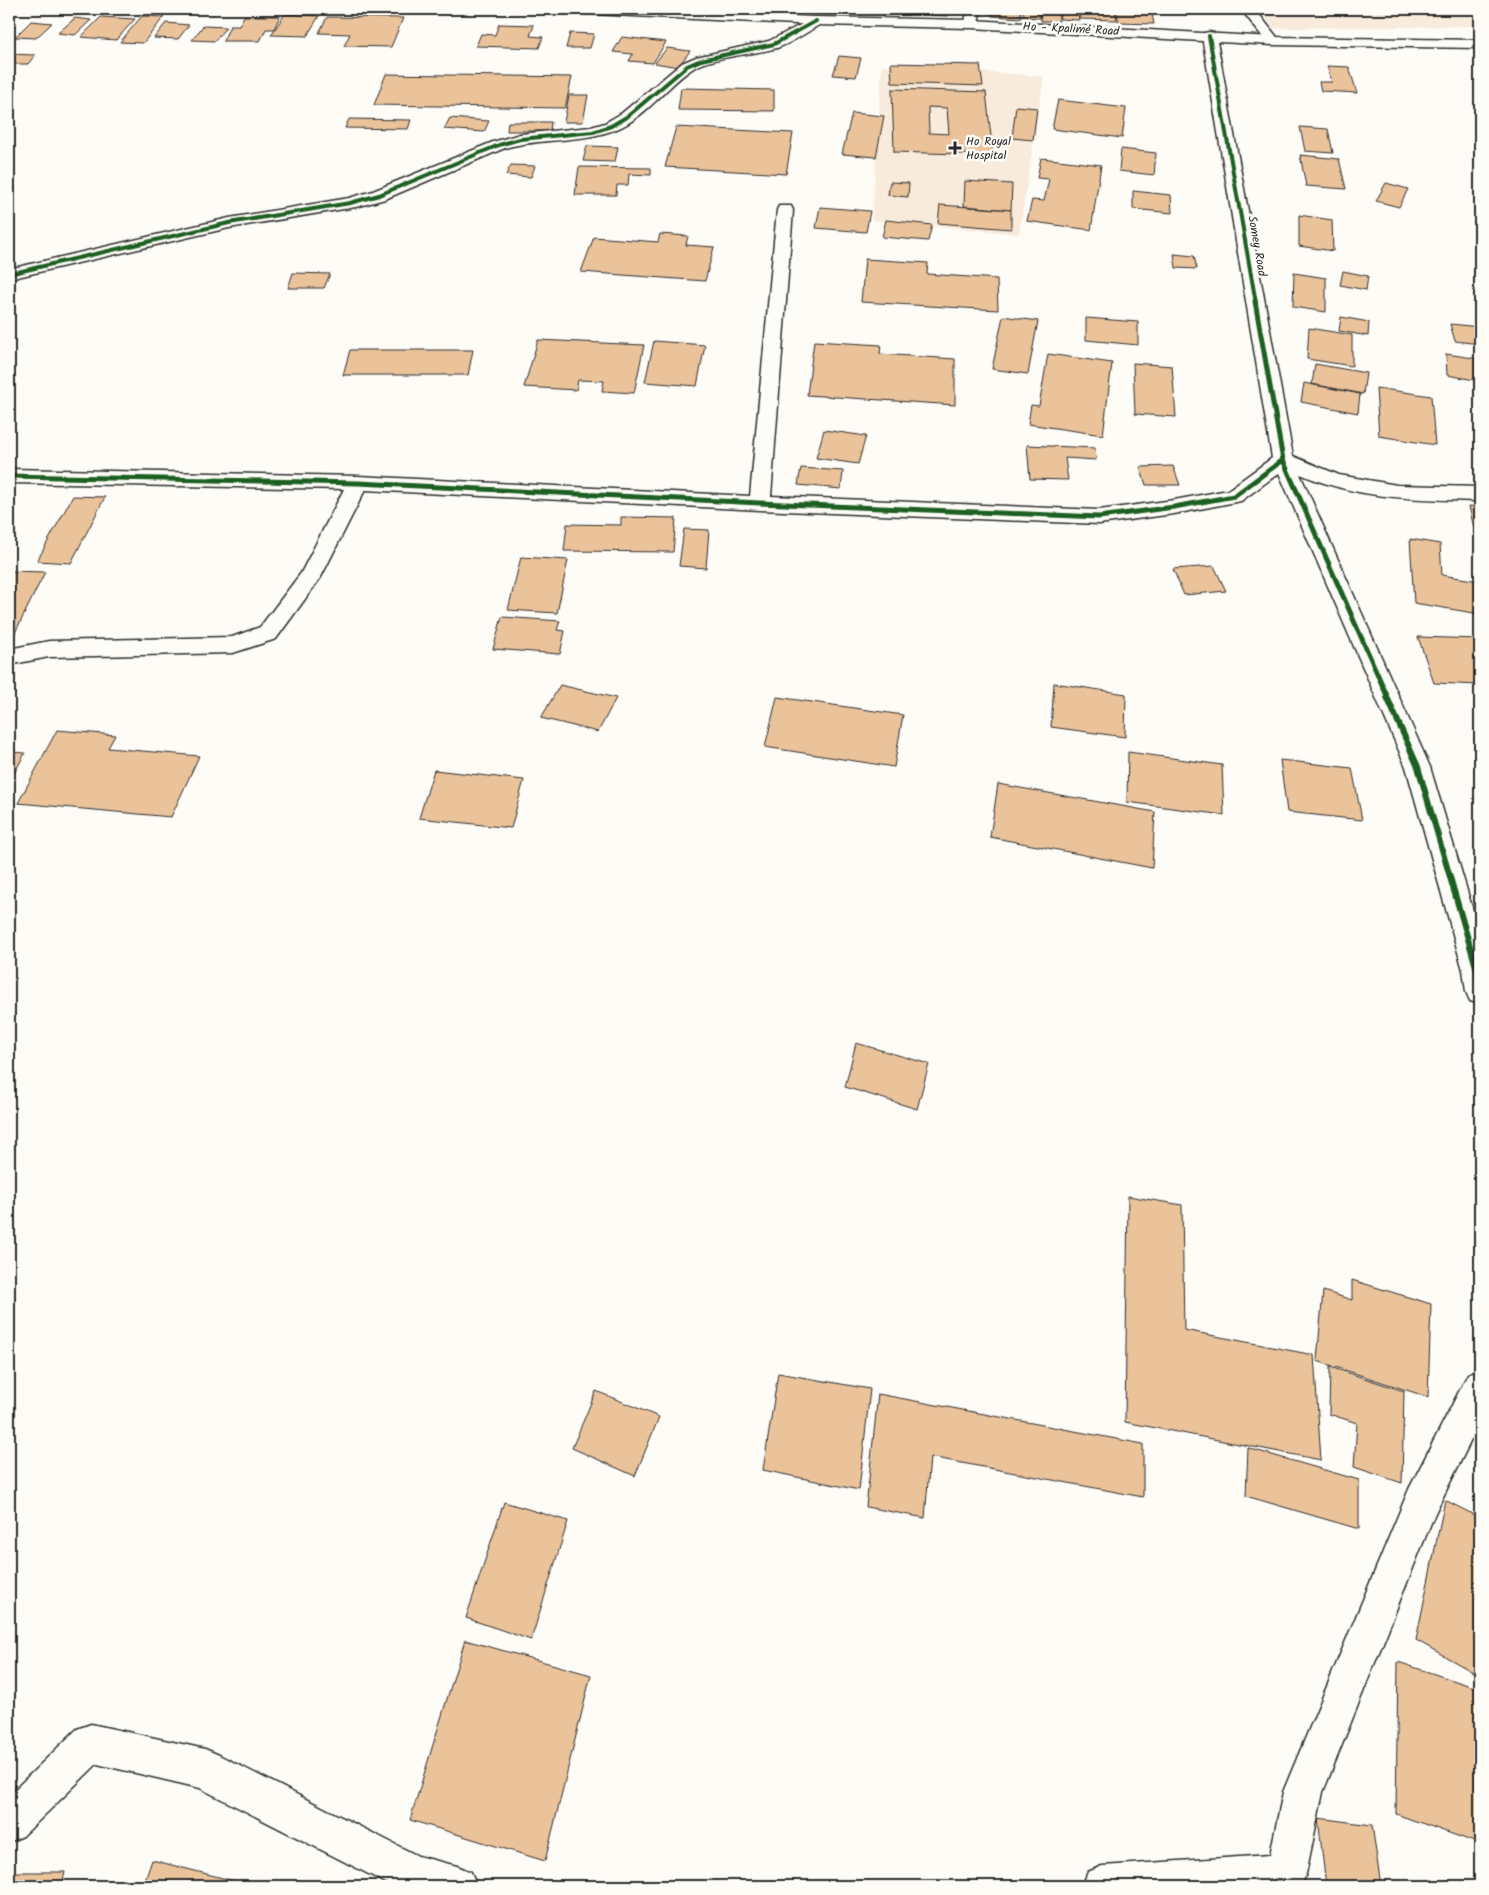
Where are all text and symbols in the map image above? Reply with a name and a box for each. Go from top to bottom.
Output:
street label: Ho - Kpalimé Road [1022,17,1121,41]
place label: Ho Royal Hospital [966,132,1011,165]
marker: Ho Royal Hospital [948,141,962,155]
street label: Somey Road [1242,214,1272,279]

